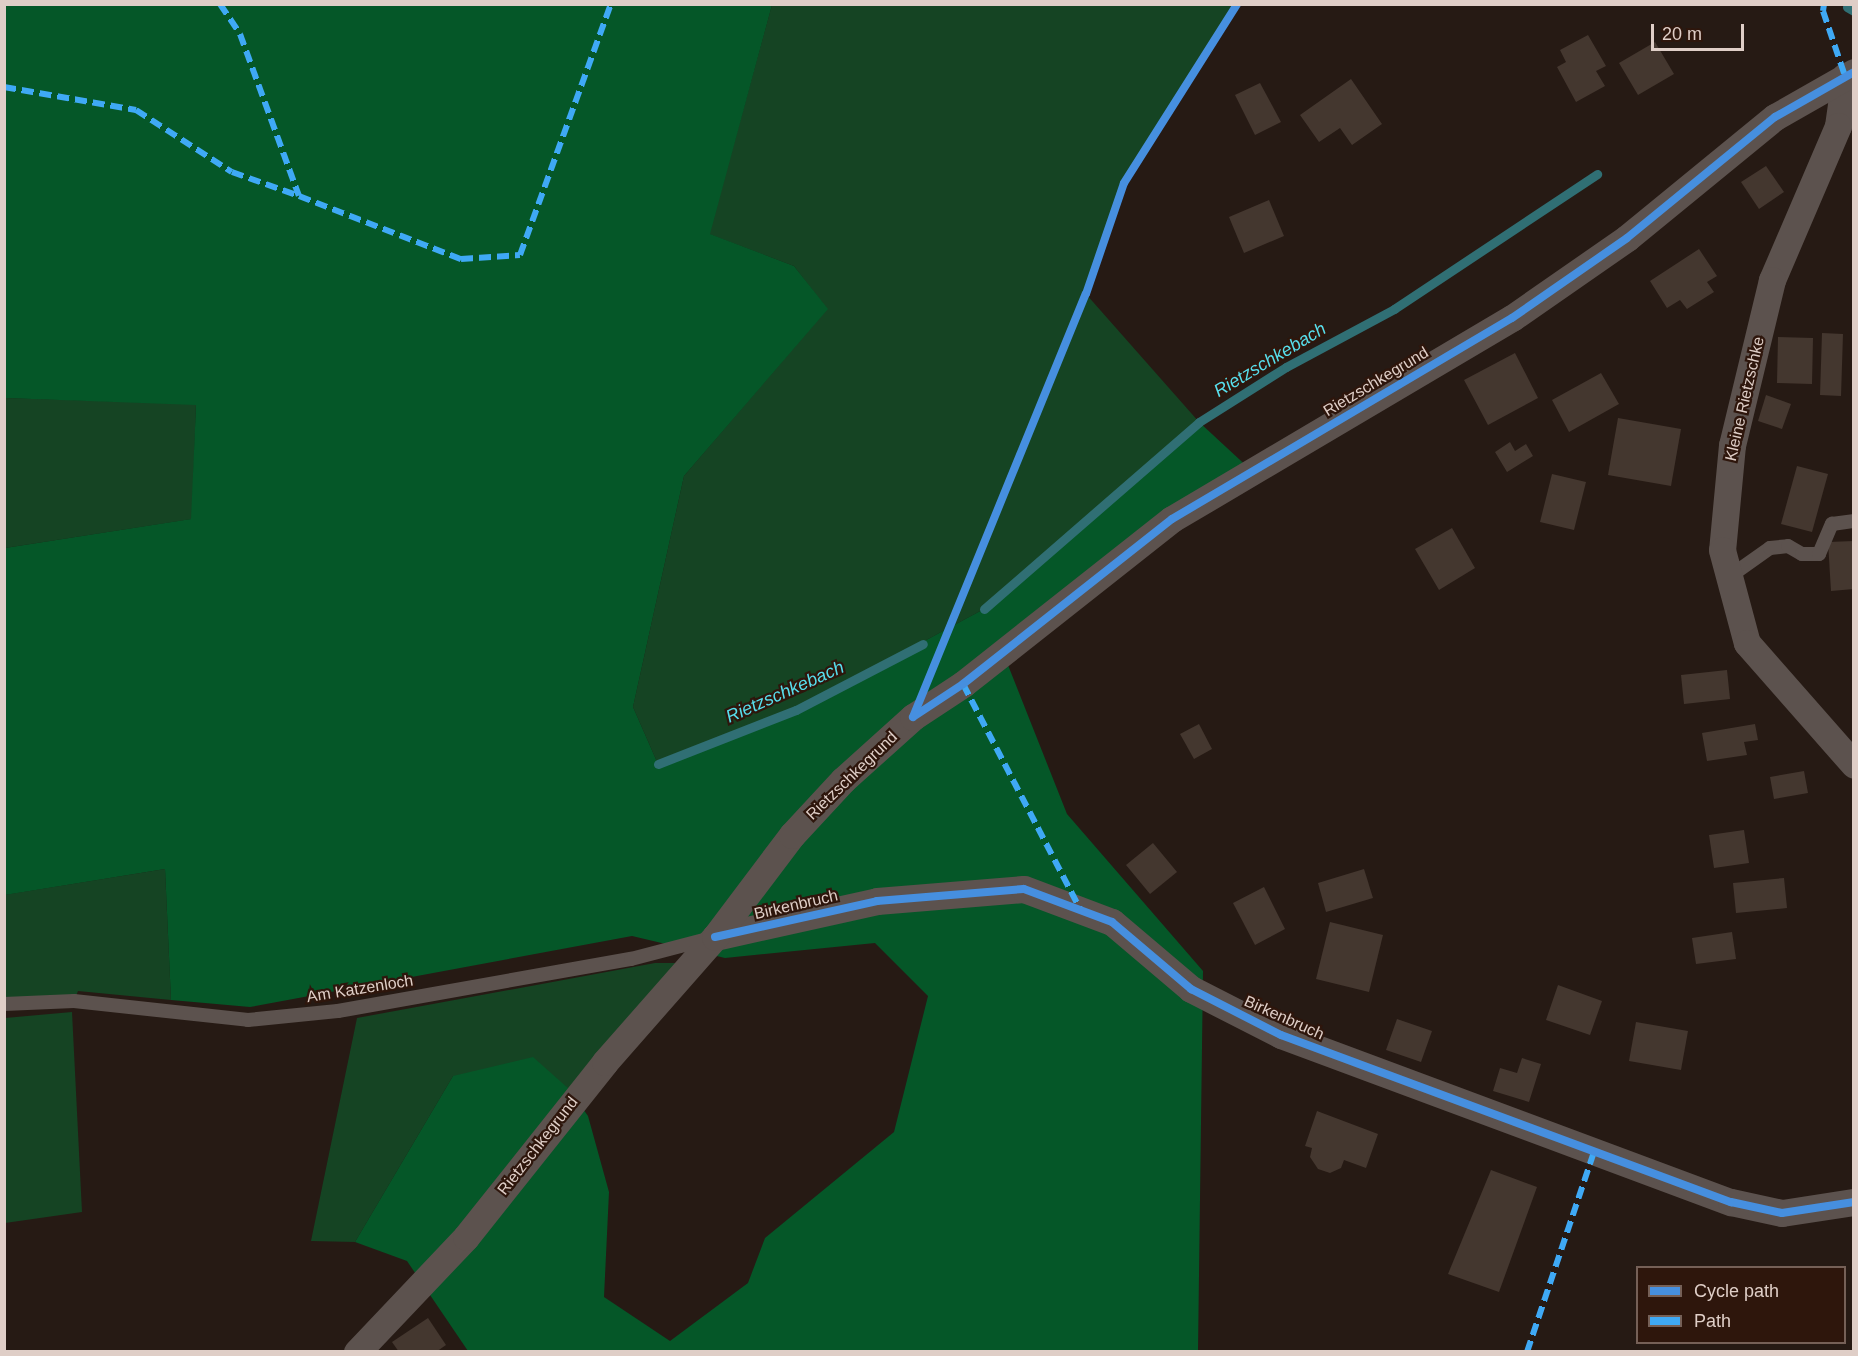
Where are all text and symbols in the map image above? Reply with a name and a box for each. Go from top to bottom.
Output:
scale bar [1654,12,1747,50]
text: 20 m [1662,24,1702,44]
water label: Rietzschkebach [1210,318,1330,402]
street label: Kleine Rietzschke [1721,335,1769,463]
street label: Rietzschkegrund [1320,343,1432,421]
water label: Rietzschkebach [723,656,847,728]
street label: Rietzschkegrund [802,728,902,824]
street label: Birkenbruch [752,886,840,924]
street label: Am Katzenloch [305,971,415,1007]
street label: Birkenbruch [1241,992,1327,1044]
street label: Rietzschkegrund [494,1093,582,1199]
legend [1636,1266,1846,1344]
text: Cycle path [1694,1281,1779,1301]
text: Path [1694,1311,1731,1331]

